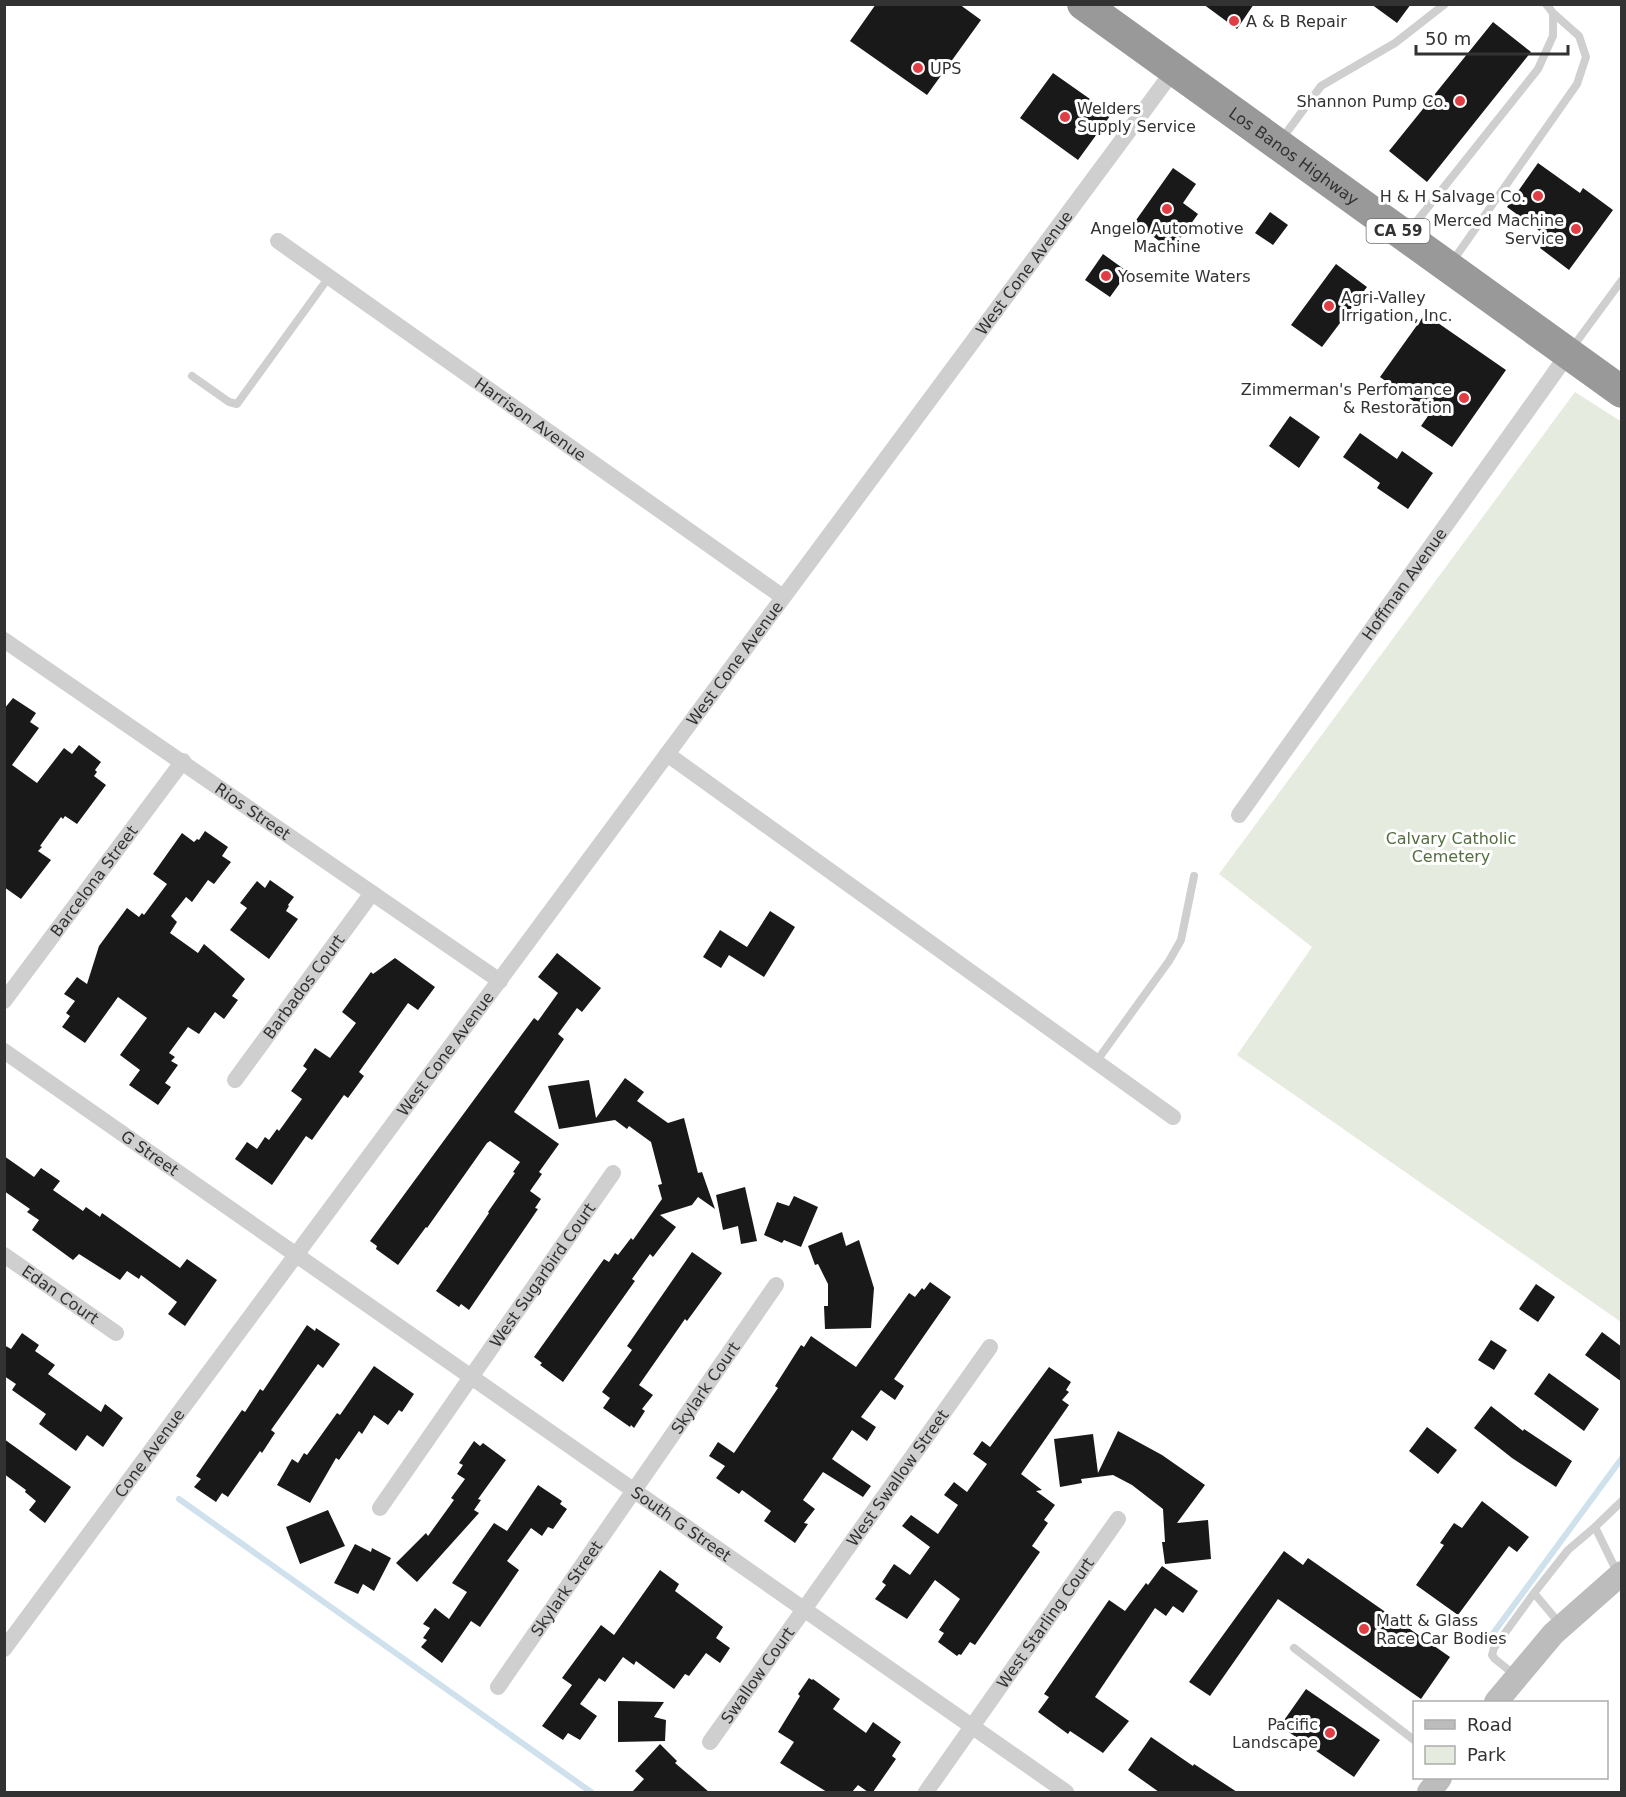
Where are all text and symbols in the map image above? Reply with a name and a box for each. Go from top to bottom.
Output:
place label: A & B Repair [1246,12,1347,31]
marker: A & B Repair [1227,14,1241,28]
scale bar [1416,18,1568,56]
text: 50 m [1425,28,1471,49]
place label: UPS [930,59,962,78]
marker: UPS [911,61,925,75]
place label: Shannon Pump Co. [1297,92,1448,111]
marker: Shannon Pump Co. [1453,94,1467,108]
place label: Welders Supply Service [1077,99,1196,136]
street label: Los Banos Highway [1225,103,1363,209]
marker: Welders Supply Service [1058,110,1072,124]
place label: H & H Salvage Co. [1380,187,1526,206]
marker: H & H Salvage Co. [1531,189,1545,203]
marker: Angelo Automotive Machine [1160,202,1174,216]
street label: West Cone Avenue [972,207,1076,339]
place label: Merced Machine Service [1433,211,1564,248]
place label: Angelo Automotive Machine [1091,219,1243,256]
road number: CA 59 [1366,219,1430,243]
marker: Merced Machine Service [1569,222,1583,236]
place label: Yosemite Waters [1117,267,1250,286]
marker: Yosemite Waters [1099,269,1113,283]
place label: Agri-Valley Irrigation, Inc. [1341,288,1453,325]
marker: Agri-Valley Irrigation, Inc. [1322,299,1336,313]
street label: Harrison Avenue [471,373,590,465]
place label: Zimmerman's Perfomance & Restoration [1241,380,1452,417]
marker: Zimmerman's Perfomance & Restoration [1457,391,1471,405]
street label: Hoffman Avenue [1358,524,1450,643]
street label: West Cone Avenue [682,597,787,729]
street label: Rios Street [211,778,294,844]
street label: Barcelona Street [46,822,141,940]
park label: Calvary Catholic Cemetery [1386,829,1516,866]
street label: Barbados Court [259,931,348,1042]
street label: West Cone Avenue [393,988,497,1120]
street label: G Street [117,1126,183,1180]
street label: West Sugarbird Court [485,1199,599,1351]
street label: Edan Court [19,1261,103,1328]
street label: Skylark Court [667,1338,743,1437]
street label: Cone Avenue [110,1405,188,1501]
street label: West Swallow Street [842,1406,952,1550]
street label: South G Street [628,1482,735,1565]
street label: Skylark Street [527,1537,606,1640]
street label: West Starling Court [993,1554,1098,1692]
place label: Matt & Glass Race Car Bodies [1376,1611,1506,1648]
marker: Matt & Glass Race Car Bodies [1357,1622,1371,1636]
street label: Swallow Court [717,1623,798,1727]
legend [1413,1701,1608,1779]
text: Road [1467,1714,1512,1735]
place label: Pacific Landscape [1232,1715,1318,1752]
marker: Pacific Landscape [1323,1726,1337,1740]
text: Park [1467,1744,1506,1765]

